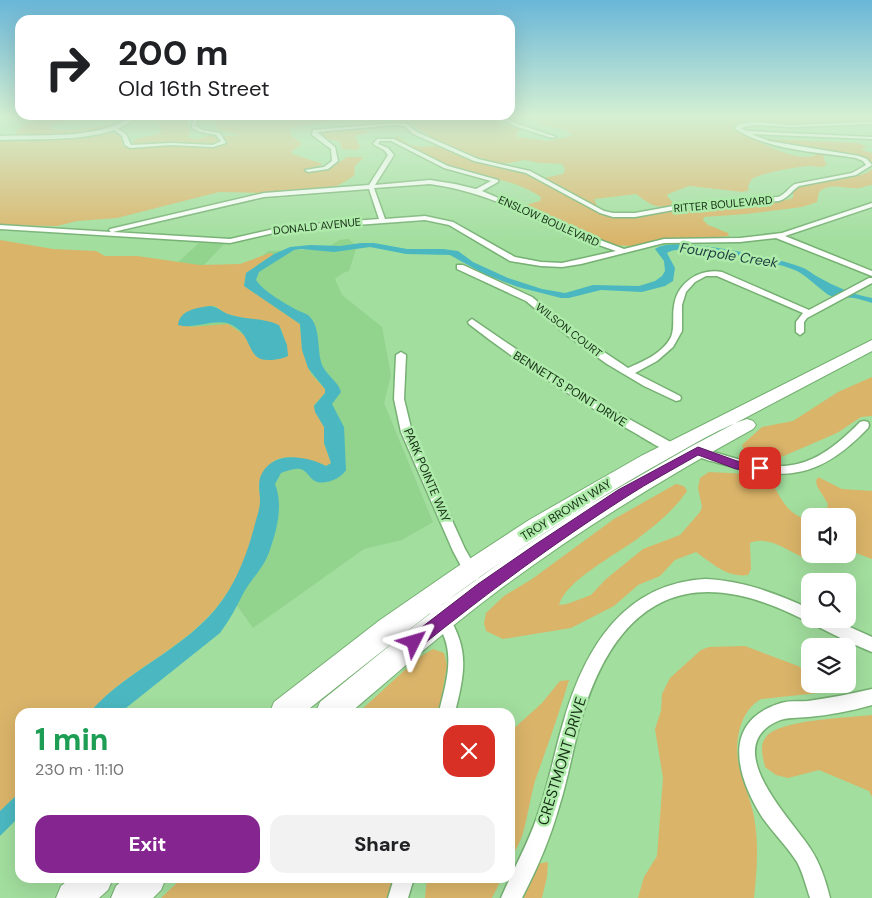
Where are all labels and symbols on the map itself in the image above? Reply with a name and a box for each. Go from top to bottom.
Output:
street label: ENSLOW BOULEVARD [496,192,602,250]
street label: RITTER BOULEVARD [673,193,773,215]
street label: DONALD AVENUE [272,214,362,238]
water label: Fourpole Creek [679,238,780,272]
street label: WILSON COURT [533,300,605,360]
street label: BENNETTS POINT DRIVE [510,347,630,431]
street label: PARK POINTE WAY [400,426,454,524]
pin [739,447,781,489]
street label: TROY BROWN WAY [518,476,614,544]
position arrow [387,615,439,667]
street label: CRESTMONT DRIVE [533,694,591,828]

